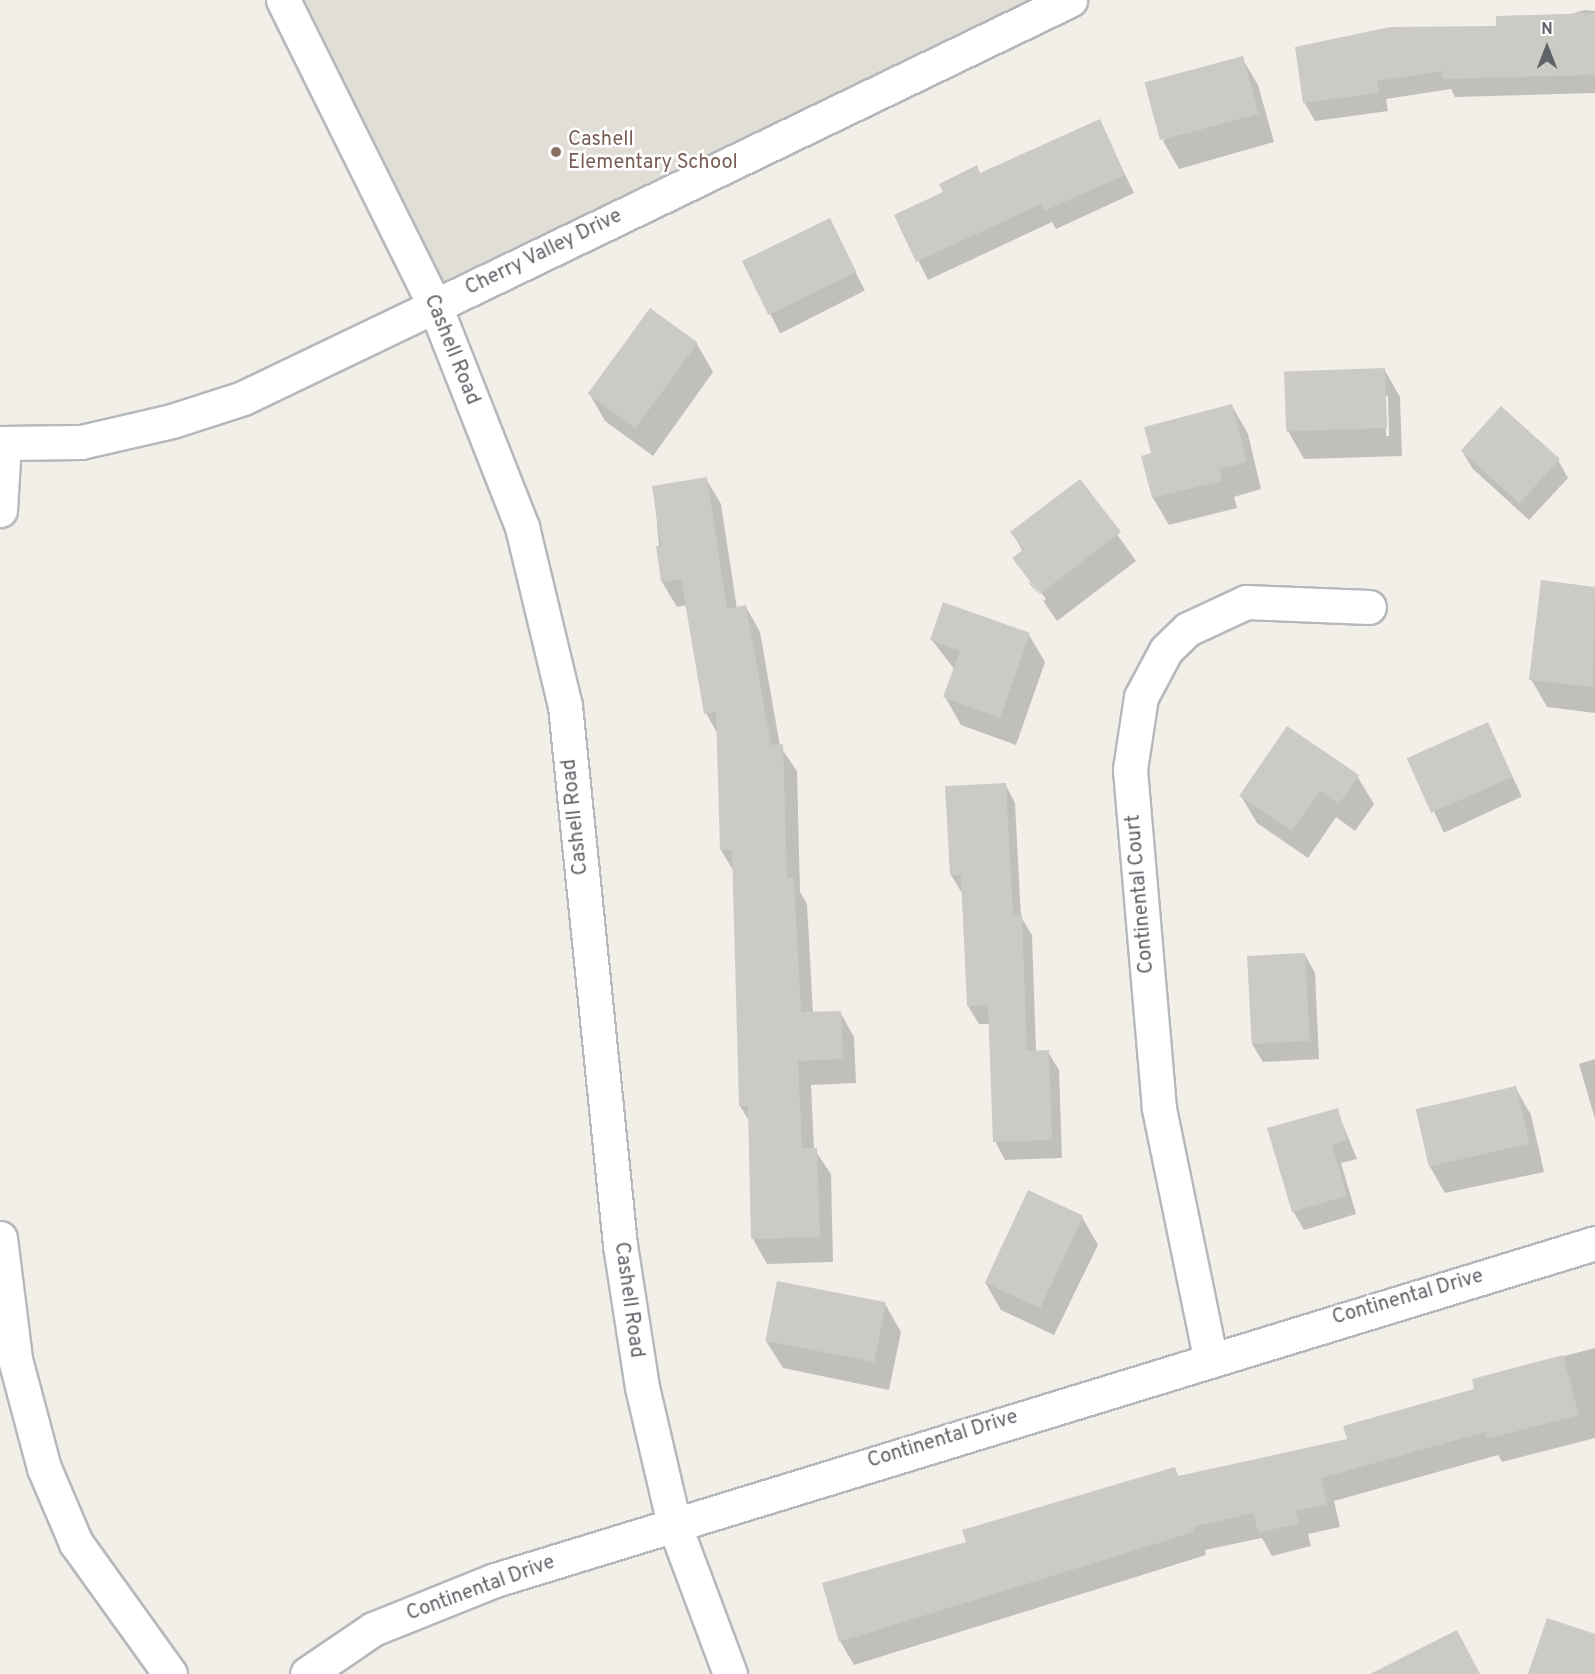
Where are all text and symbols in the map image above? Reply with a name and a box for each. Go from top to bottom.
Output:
north arrow [1517,18,1577,78]
text: N [1541,20,1553,40]
place label: Cashell Elementary School [568,128,738,175]
marker: Cashell Elementary School [549,145,563,159]
street label: Cherry Valley Drive [461,205,627,301]
street label: Cashell Road [418,291,484,409]
street label: Cashell Road [558,758,594,876]
street label: Continental Court [1122,813,1160,975]
street label: Cashell Road [608,1241,648,1359]
street label: Continental Drive [1330,1265,1486,1331]
street label: Continental Drive [865,1406,1021,1474]
street label: Continental Drive [404,1551,558,1627]

